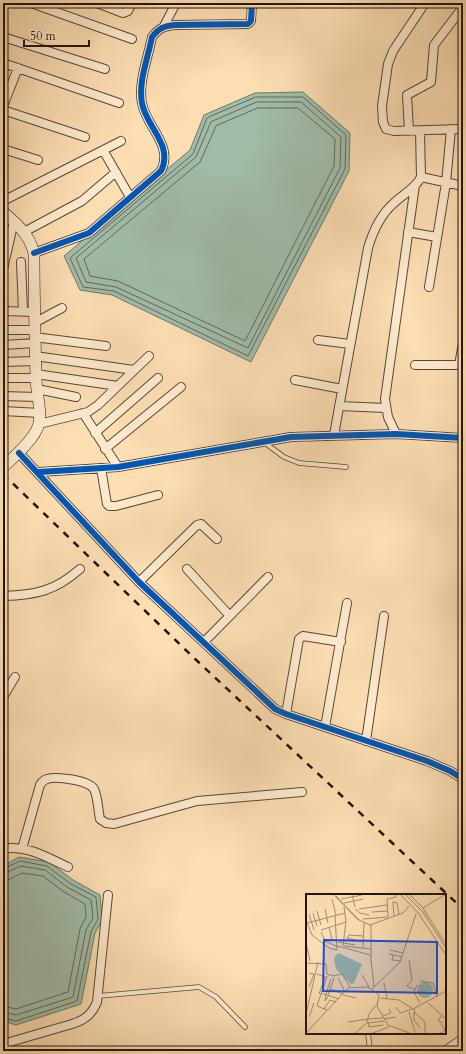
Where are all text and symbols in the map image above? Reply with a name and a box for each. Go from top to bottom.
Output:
scale bar [24,22,89,48]
text: 50 m [30,28,57,44]
inset map [306,894,446,1034]

